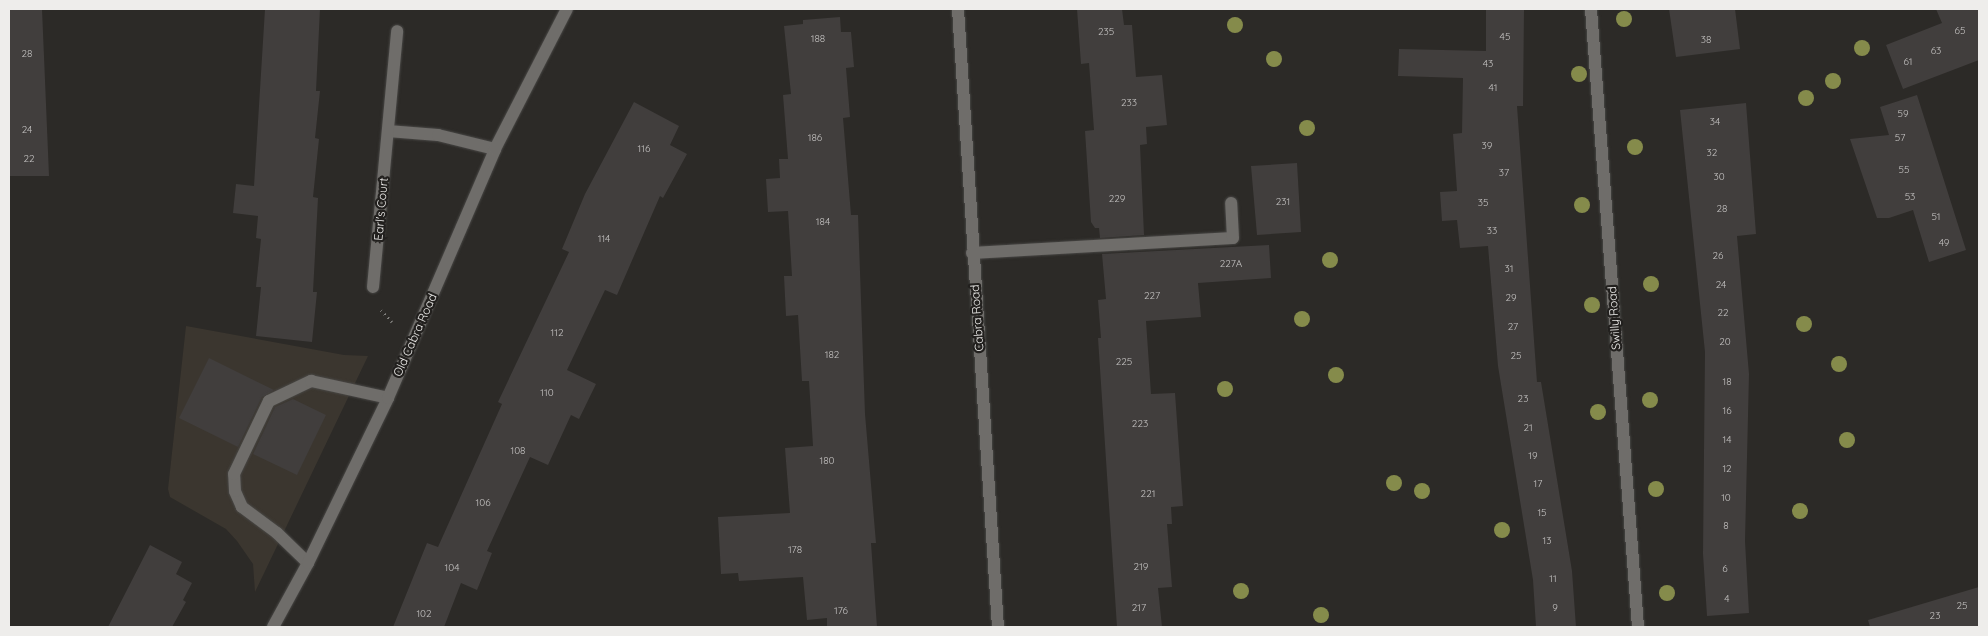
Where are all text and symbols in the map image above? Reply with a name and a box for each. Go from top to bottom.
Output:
house number: 65 [1955,25,1965,37]
house number: 235 [1098,26,1114,38]
house number: 45 [1500,31,1510,43]
house number: 188 [811,33,825,45]
house number: 38 [1701,34,1711,46]
house number: 63 [1931,45,1941,57]
house number: 28 [22,48,32,60]
house number: 61 [1903,56,1913,68]
house number: 43 [1483,58,1493,70]
house number: 41 [1489,82,1497,94]
house number: 233 [1121,97,1137,109]
house number: 59 [1897,108,1909,120]
house number: 34 [1710,116,1720,128]
house number: 24 [22,124,32,136]
house number: 186 [808,132,822,144]
house number: 57 [1895,132,1905,144]
house number: 39 [1482,140,1492,152]
house number: 116 [638,143,650,155]
house number: 32 [1707,147,1717,159]
house number: 22 [23,153,35,165]
house number: 55 [1899,164,1909,176]
house number: 37 [1499,167,1509,179]
house number: 30 [1713,171,1725,183]
street label: Earl's Court [371,177,391,241]
house number: 53 [1905,191,1915,203]
house number: 229 [1109,193,1125,205]
house number: 231 [1276,196,1290,208]
house number: 35 [1478,197,1488,209]
house number: 28 [1717,203,1727,215]
house number: 51 [1931,211,1941,223]
house number: 184 [816,216,830,228]
house number: 33 [1487,225,1497,237]
house number: 114 [598,233,610,245]
house number: 49 [1939,237,1949,249]
house number: 26 [1713,250,1723,262]
house number: 227A [1220,258,1242,270]
house number: 31 [1505,263,1513,275]
house number: 24 [1716,279,1726,291]
street label: Cabra Road [967,284,987,352]
street label: Swilly Road [1605,286,1623,350]
house number: 227 [1144,290,1160,302]
street label: Old Cabra Road [390,291,440,379]
house number: 29 [1505,292,1517,304]
house number: 22 [1717,307,1729,319]
house number: 27 [1508,321,1518,333]
house number: 112 [551,327,563,339]
house number: 20 [1719,336,1731,348]
house number: 182 [825,349,839,361]
house number: 25 [1511,350,1521,362]
house number: 225 [1116,356,1132,368]
house number: 18 [1722,376,1732,388]
house number: 110 [540,387,554,399]
house number: 23 [1518,393,1528,405]
house number: 16 [1722,405,1732,417]
house number: 223 [1132,418,1148,430]
house number: 21 [1523,422,1533,434]
house number: 14 [1723,434,1731,446]
house number: 108 [510,445,526,457]
house number: 19 [1528,450,1538,462]
house number: 180 [819,455,835,467]
house number: 12 [1722,463,1732,475]
house number: 17 [1534,478,1542,490]
house number: 221 [1141,488,1155,500]
house number: 10 [1721,492,1731,504]
house number: 106 [475,497,491,509]
house number: 15 [1537,507,1547,519]
house number: 8 [1723,520,1729,532]
house number: 13 [1543,535,1551,547]
house number: 178 [788,544,802,556]
house number: 219 [1134,561,1148,573]
house number: 104 [445,562,459,574]
house number: 6 [1722,563,1728,575]
house number: 11 [1549,573,1557,585]
house number: 4 [1724,593,1730,605]
house number: 25 [1957,600,1967,612]
house number: 217 [1132,602,1146,614]
house number: 9 [1552,602,1558,614]
house number: 176 [834,605,848,617]
house number: 102 [416,608,432,620]
house number: 23 [1930,610,1940,622]

